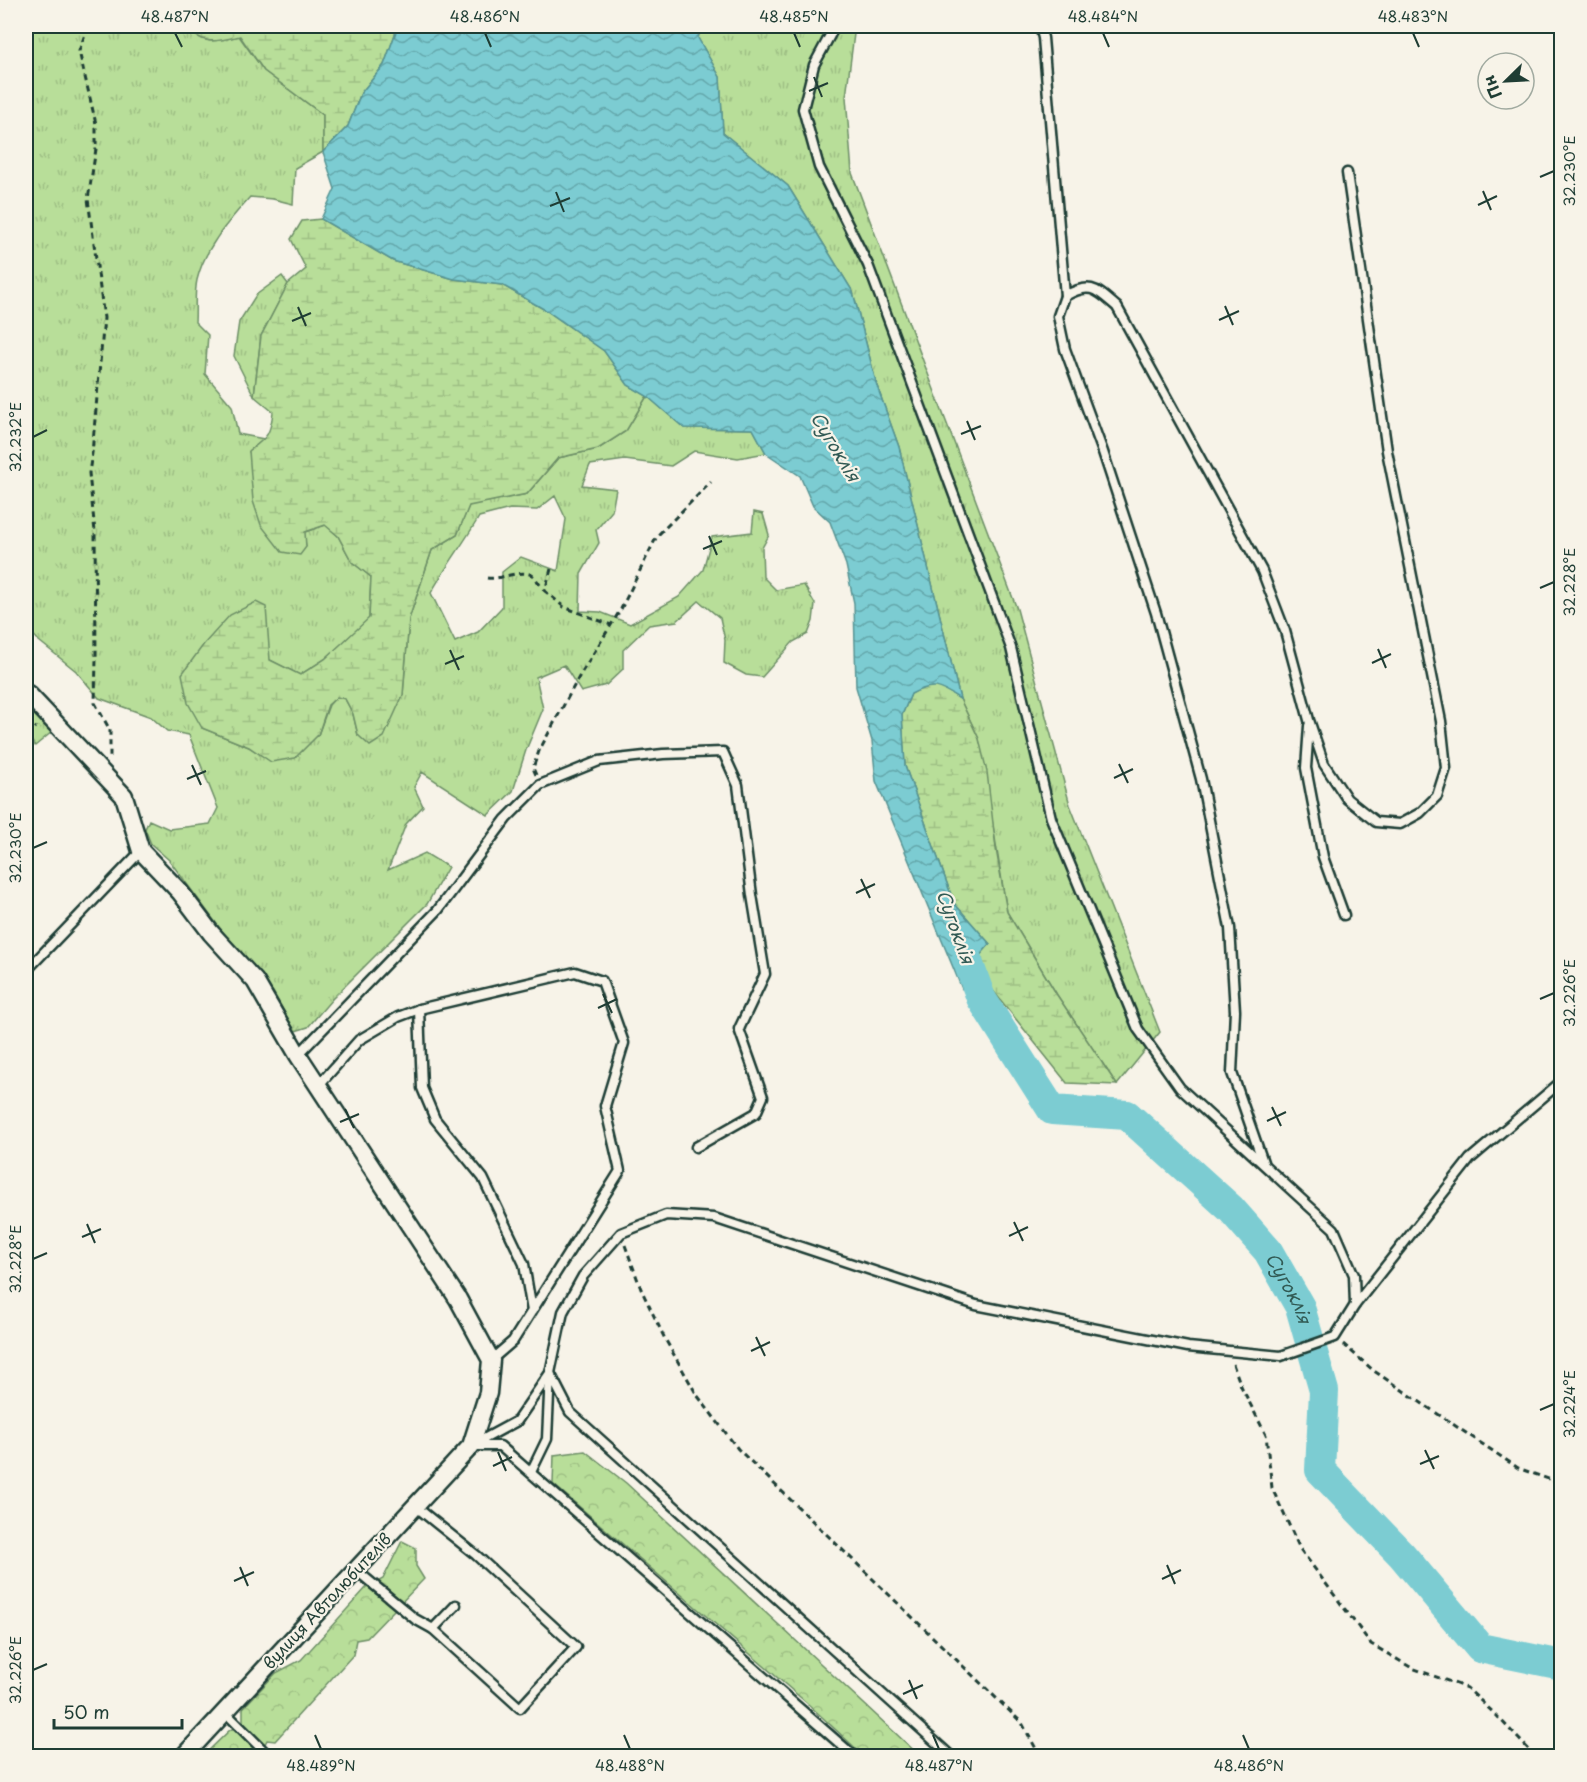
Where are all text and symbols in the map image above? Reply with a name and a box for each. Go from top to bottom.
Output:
text: 48.487°N [141,4,209,27]
text: 48.486°N [450,4,520,27]
text: 48.485°N [759,4,829,27]
text: 48.484°N [1068,4,1138,27]
text: 48.483°N [1378,4,1448,27]
north arrow [1476,51,1536,111]
text: Пн [1476,72,1507,103]
text: 32.230°E [1557,135,1580,207]
text: 32.232°E [3,402,26,472]
water label: Сугоклія [805,406,868,487]
text: 32.228°E [1557,548,1580,616]
text: 32.230°E [3,812,26,884]
water label: Сугоклія [931,886,983,968]
text: 32.226°E [1557,959,1580,1027]
text: 32.228°E [3,1225,26,1293]
water label: Сугоклія [1260,1247,1319,1328]
text: 32.224°E [1557,1370,1580,1438]
street label: вулиця Автолюбителів [257,1527,396,1674]
text: 32.226°E [3,1636,26,1704]
scale bar [54,1692,182,1730]
text: 50 m [63,1698,110,1725]
text: 48.489°N [286,1753,356,1776]
text: 48.488°N [595,1753,665,1776]
text: 48.487°N [905,1753,973,1776]
text: 48.486°N [1214,1753,1284,1776]

